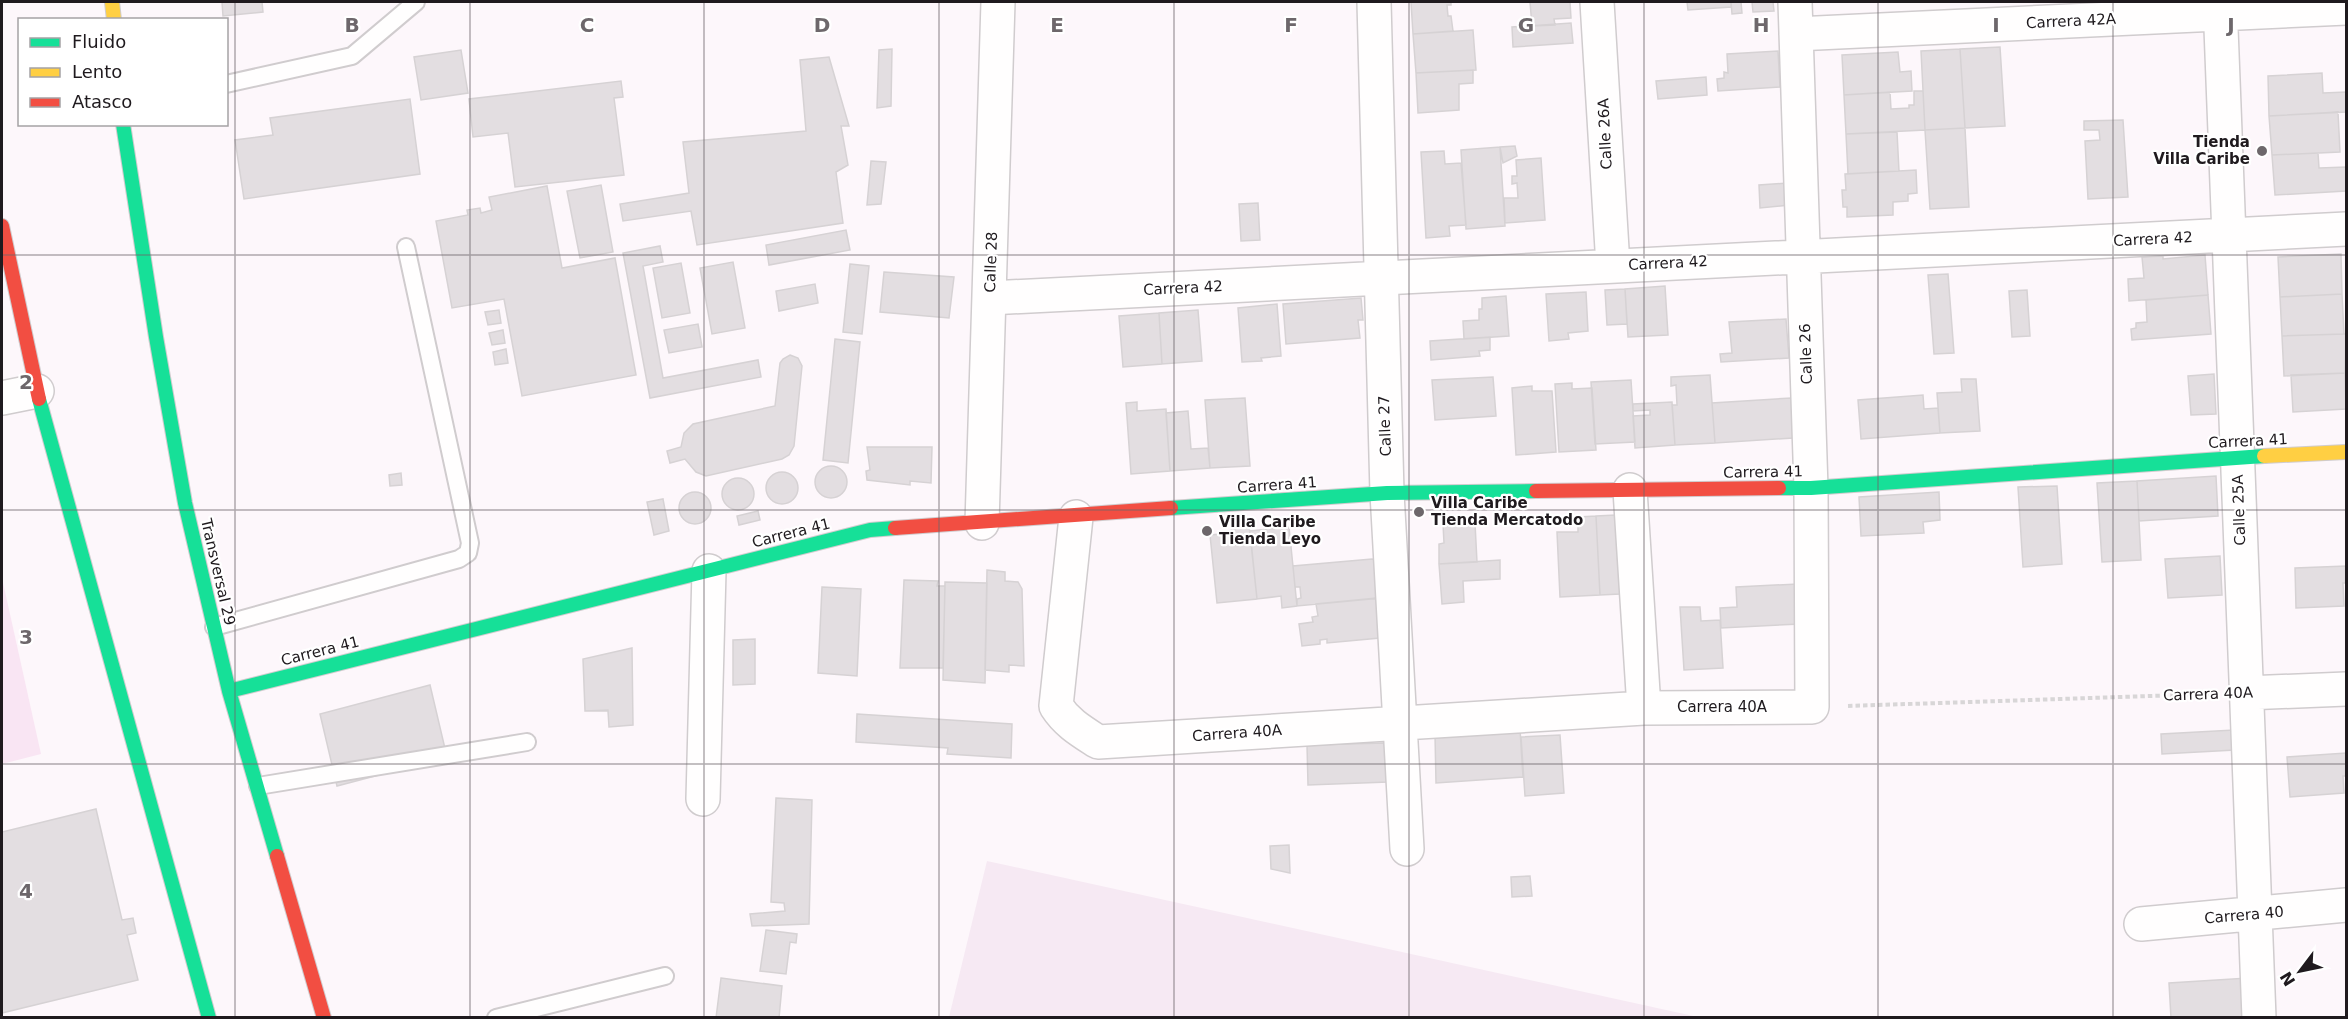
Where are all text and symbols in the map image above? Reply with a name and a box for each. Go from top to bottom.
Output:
street label: Carrera 42A [2026,10,2117,32]
text: B [344,13,360,37]
text: C [580,13,594,37]
text: D [814,13,830,37]
text: E [1050,13,1064,37]
text: F [1284,13,1298,37]
text: G [1518,13,1534,37]
text: H [1753,13,1769,37]
text: I [1992,13,2000,37]
text: J [2225,13,2235,37]
legend [18,18,228,126]
text: Fluido [72,31,126,52]
text: Lento [72,61,122,82]
text: Atasco [72,91,132,112]
street label: Calle 26A [1594,97,1616,170]
place label: Tienda Villa Caribe [2153,133,2250,168]
marker: Tienda Villa Caribe [2255,144,2269,158]
street label: Carrera 42 [2113,228,2193,250]
street label: Calle 28 [981,231,1001,293]
street label: Carrera 42 [1628,252,1708,274]
street label: Carrera 42 [1143,277,1223,299]
street label: Calle 26 [1796,323,1816,385]
text: 2 [19,370,33,394]
street label: Calle 27 [1375,395,1395,457]
street label: Carrera 41 [2208,430,2288,452]
street label: Carrera 41 [1723,462,1803,482]
street label: Carrera 41 [1237,473,1317,497]
street label: Calle 25A [2229,473,2249,546]
place label: Villa Caribe Tienda Mercatodo [1431,494,1583,529]
marker: Villa Caribe Tienda Mercatodo [1412,505,1426,519]
place label: Villa Caribe Tienda Leyo [1219,513,1321,548]
street label: Carrera 41 [750,515,832,551]
street label: Transversal 29 [197,516,239,627]
marker: Villa Caribe Tienda Leyo [1200,524,1214,538]
text: 3 [19,625,33,649]
street label: Carrera 41 [279,633,361,669]
street label: Carrera 40A [2163,683,2254,705]
street label: Carrera 40A [1677,698,1768,716]
street label: Carrera 40A [1191,721,1283,745]
text: 4 [19,879,33,903]
street label: Carrera 40 [2203,903,2285,927]
north arrow [2270,941,2330,1001]
text: N [2276,968,2299,989]

